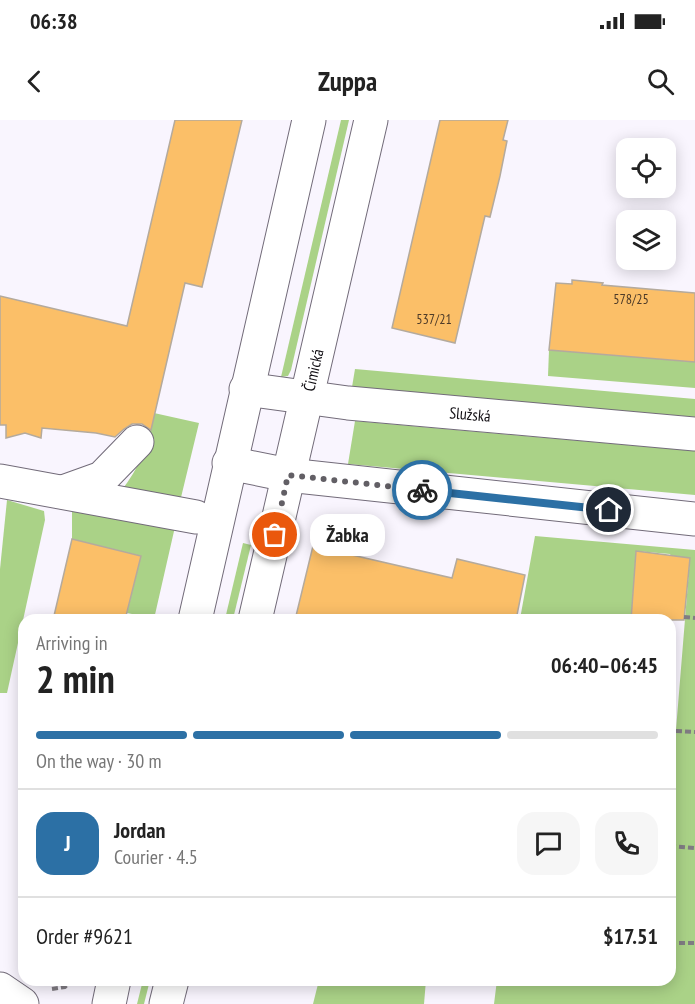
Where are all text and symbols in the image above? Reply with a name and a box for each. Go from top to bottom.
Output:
text: 06:38 [30,7,78,35]
text: Zuppa [318,64,377,98]
icon: back [18,65,51,98]
icon: search [644,65,677,98]
map controls [616,138,676,270]
button: locate [616,138,676,198]
button: layers [616,210,676,270]
house number: 578/25 [613,290,649,308]
house number: 537/21 [416,310,452,328]
street label: Čimická [298,347,328,393]
street label: Služská [449,402,491,426]
courier [392,460,452,520]
icon: bike [406,474,439,507]
pin [583,484,634,535]
icon: home [592,493,625,526]
pin [249,509,300,560]
callout: Žabka [311,514,386,556]
icon: bag [258,518,291,551]
text: Žabka [326,522,369,548]
text: Arriving in [36,630,108,656]
text: 06:40–06:45 [551,651,658,679]
text: 2 min [36,653,115,704]
text: On the way · 30 m [36,748,162,774]
button: chat [517,812,580,875]
button: phone [595,812,658,875]
text: Jordan [114,816,165,844]
text: J [64,829,71,857]
text: Courier · 4.5 [114,844,198,870]
text: Order #9621 [36,922,133,950]
text: $17.51 [603,922,658,950]

